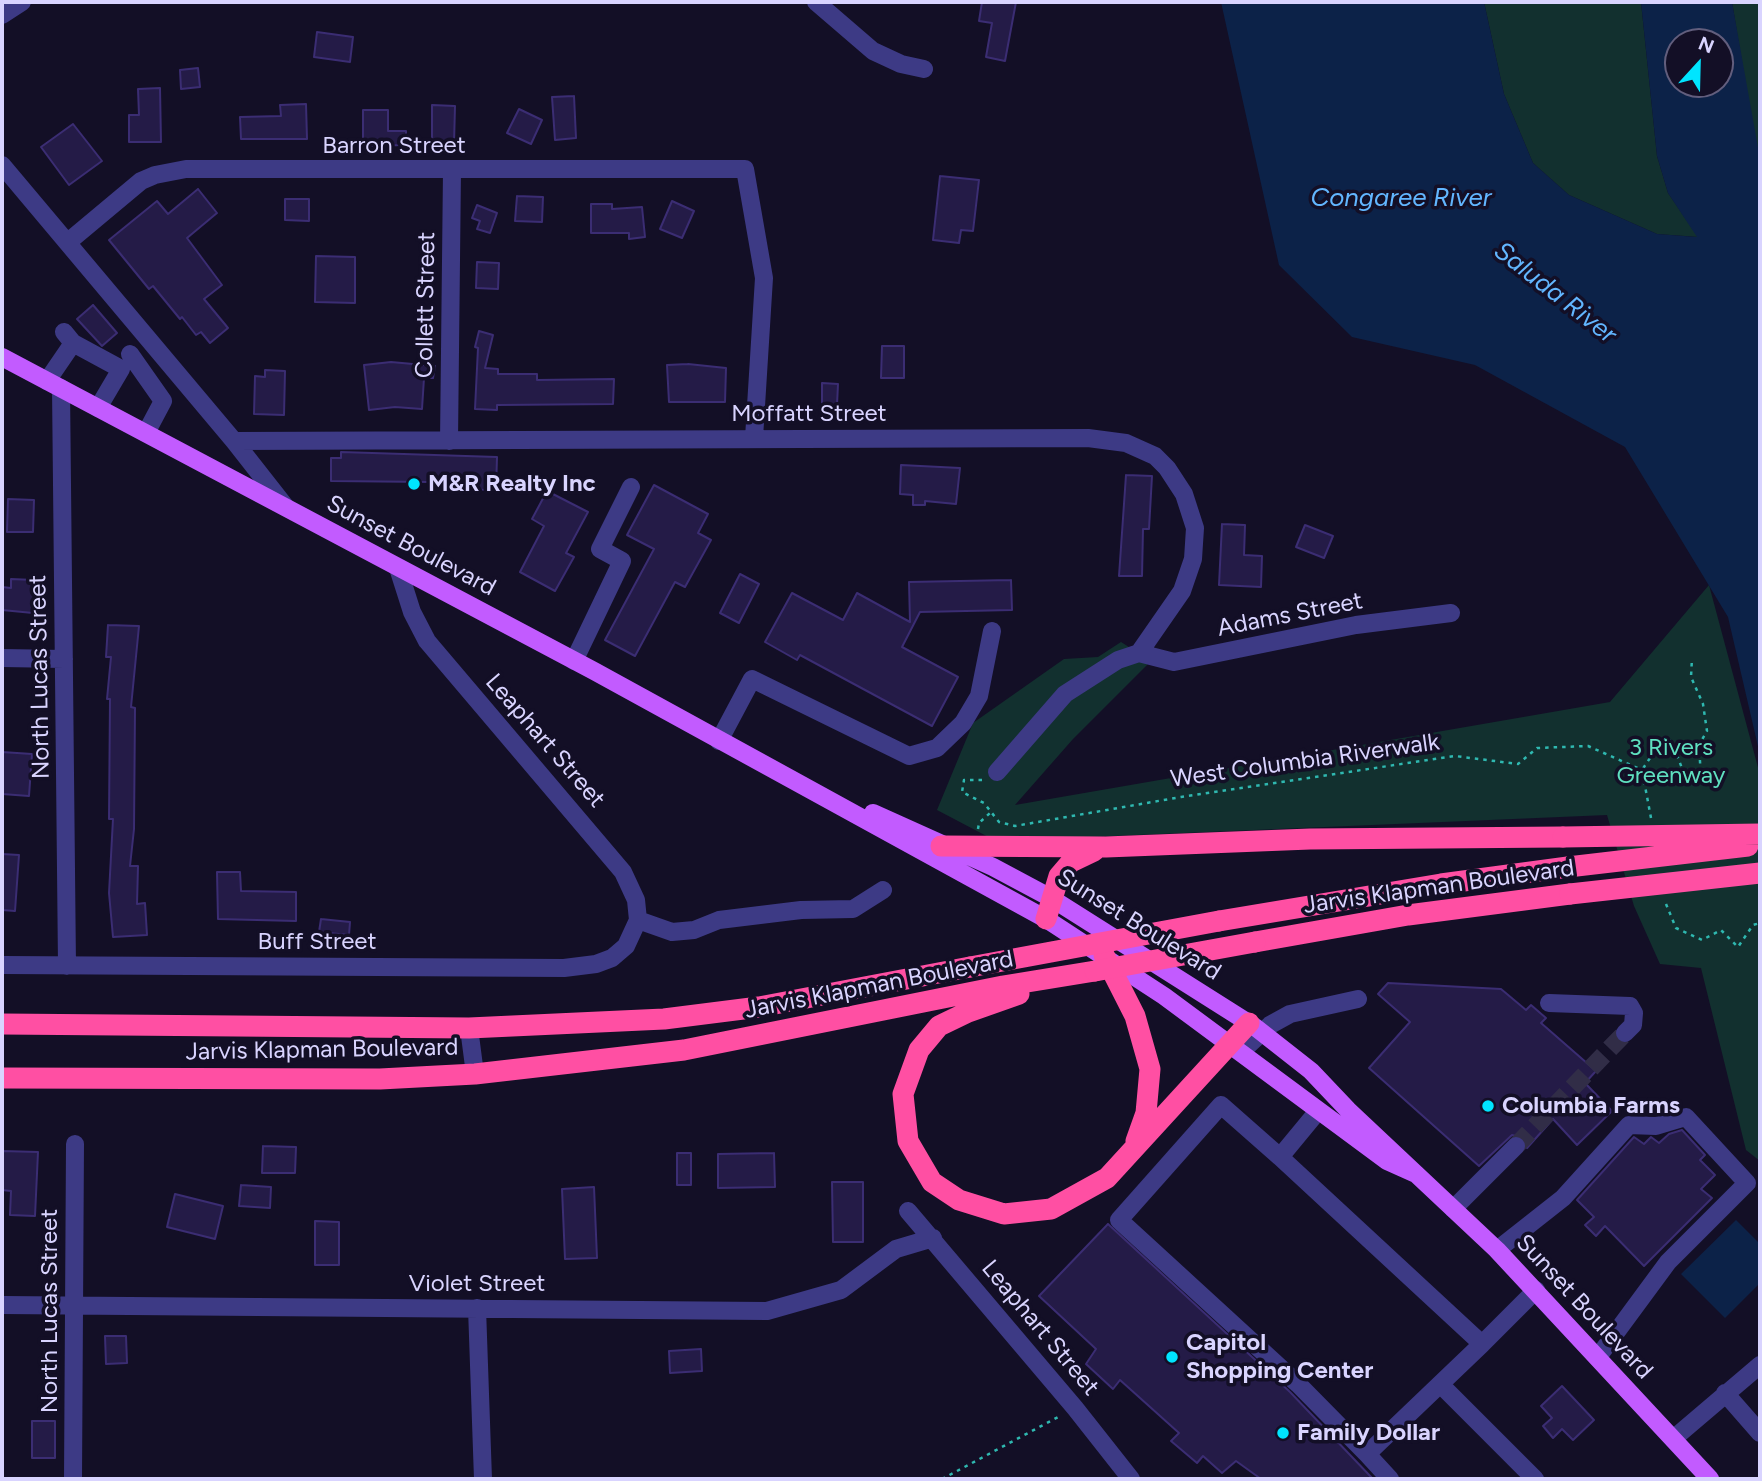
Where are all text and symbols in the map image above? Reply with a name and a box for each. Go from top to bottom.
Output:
north arrow [1664,28,1734,98]
text: N [1695,32,1717,58]
street label: Barron Street [322,132,466,160]
water label: Congaree River [1310,182,1492,214]
street label: Collett Street [410,232,442,378]
water label: Saluda River [1487,235,1623,351]
street label: Moffatt Street [731,400,887,428]
place label: M&R Realty Inc [428,470,596,498]
marker: M&R Realty Inc [406,476,422,492]
street label: Sunset Boulevard [321,489,501,603]
street label: North Lucas Street [24,575,56,779]
street label: Adams Street [1215,587,1365,643]
street label: Leaphart Street [479,668,611,814]
street label: West Columbia Riverwalk [1169,728,1441,794]
park label: 3 Rivers Greenway [1617,734,1725,790]
street label: Jarvis Klapman Boulevard [1302,854,1576,920]
street label: Sunset Boulevard [1052,863,1226,987]
street label: Buff Street [258,928,376,956]
street label: Jarvis Klapman Boulevard [742,945,1016,1025]
street label: Jarvis Klapman Boulevard [185,1033,459,1067]
place label: Columbia Farms [1502,1092,1680,1120]
marker: Columbia Farms [1480,1098,1496,1114]
street label: North Lucas Street [36,1209,64,1413]
street label: Sunset Boulevard [1510,1229,1658,1385]
street label: Leaphart Street [975,1254,1105,1402]
street label: Violet Street [409,1270,545,1298]
place label: Capitol Shopping Center [1186,1329,1373,1385]
marker: Capitol Shopping Center [1164,1349,1180,1365]
place label: Family Dollar [1297,1419,1440,1447]
marker: Family Dollar [1275,1425,1291,1441]

